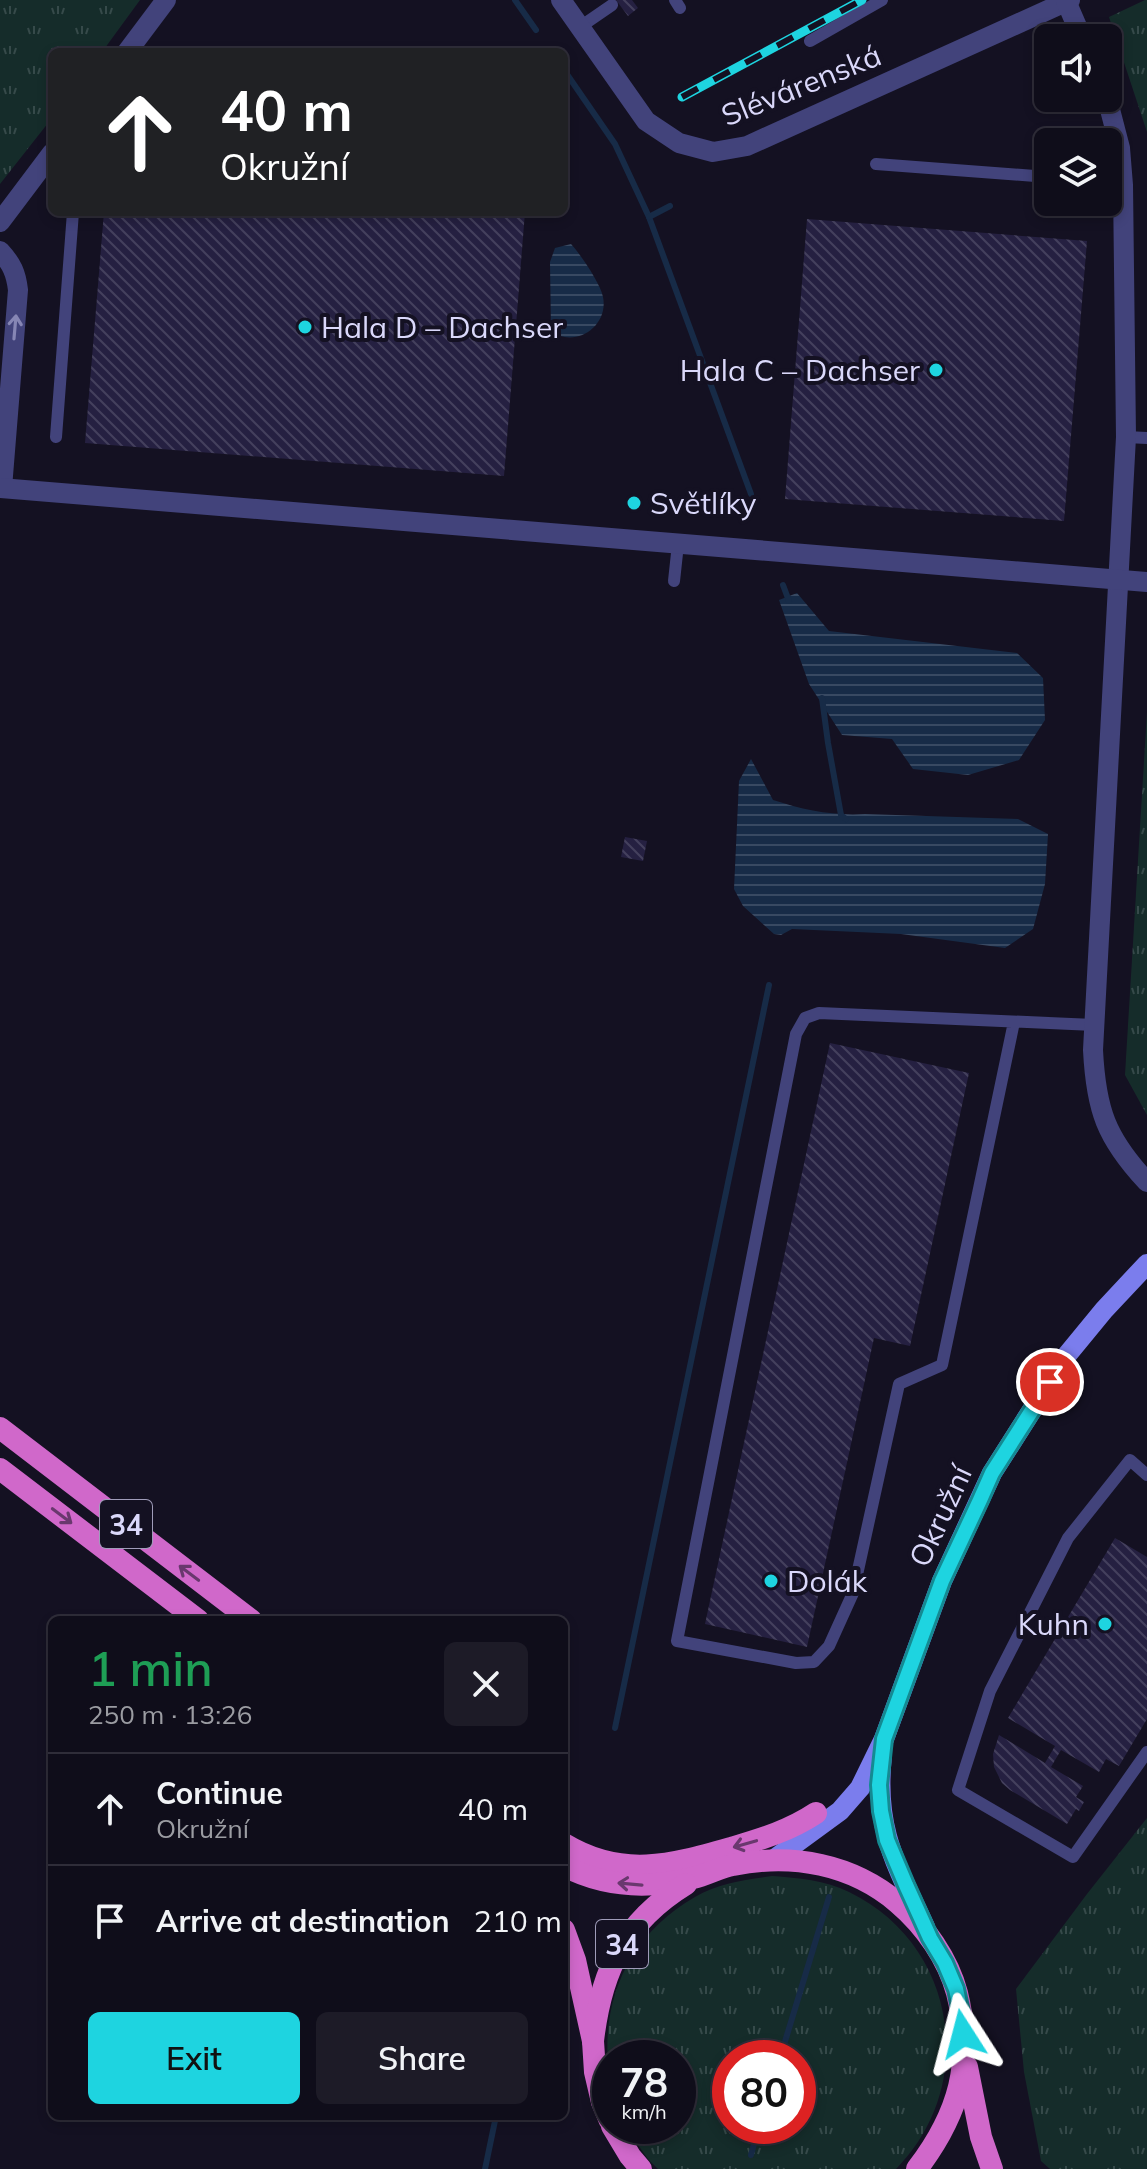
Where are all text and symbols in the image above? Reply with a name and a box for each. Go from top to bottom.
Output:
map controls [1034,24,1122,216]
button: sound [1034,24,1122,112]
street label: Slévárenská [716,36,886,134]
text: 40 m [220,75,353,145]
icon: ahead [88,80,192,184]
button: layers [1034,128,1122,216]
text: Okružní [220,144,349,189]
place label: Hala D – Dachser [321,308,563,346]
one-way arrow [8,314,23,341]
marker: Hala D – Dachser [296,318,314,336]
place label: Hala C – Dachser [680,351,920,389]
marker: Hala C – Dachser [927,361,945,379]
place label: Světlíky [650,484,757,522]
marker: Světlíky [625,494,643,512]
pin [1016,1348,1084,1416]
icon: arrive [1028,1360,1072,1404]
street label: Okružní [900,1458,981,1573]
road number: 34 [100,1500,152,1548]
one-way arrow [51,1508,72,1525]
place label: Dolák [787,1562,868,1600]
one-way arrow [179,1564,201,1581]
marker: Dolák [762,1572,780,1590]
place label: Kuhn [1018,1605,1089,1643]
marker: Kuhn [1096,1615,1114,1633]
text: 1 min [88,1638,213,1698]
button: close [444,1642,528,1726]
text: 250 m · 13:26 [88,1698,252,1731]
text: Continue [156,1774,283,1812]
icon: ahead [88,1787,132,1831]
text: 40 m [458,1790,528,1828]
text: Okružní [156,1812,249,1845]
one-way arrow [732,1837,758,1852]
one-way arrow [617,1876,644,1891]
icon: arrive [88,1899,132,1943]
text: Arrive at destination [156,1902,450,1940]
text: 210 m [474,1902,562,1940]
road number: 34 [596,1920,648,1968]
position arrow [921,1992,1005,2076]
button: Exit [88,2012,300,2104]
button: Share [316,2012,528,2104]
speed limit sign: 80 [712,2040,816,2144]
text: 78 [620,2057,668,2107]
text: km/h [621,2099,667,2124]

